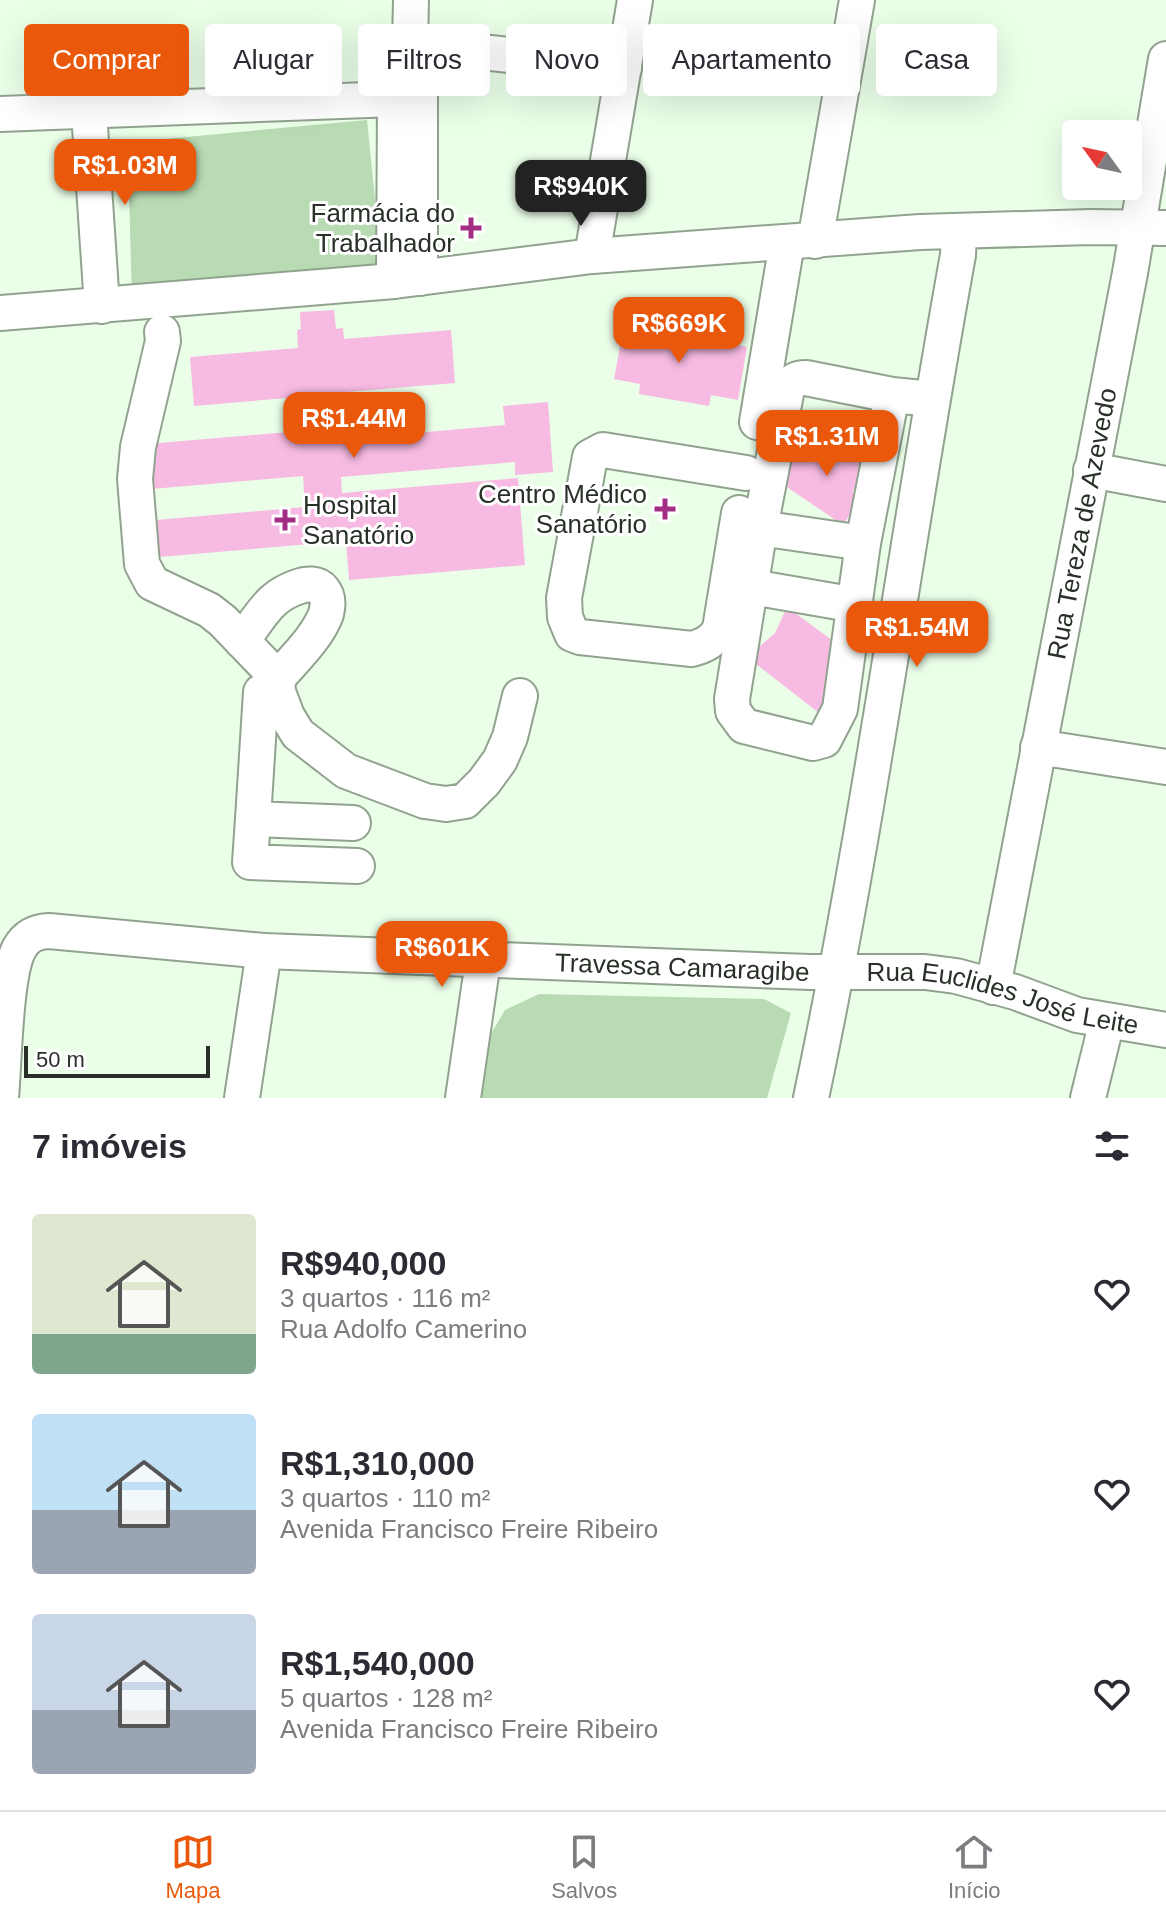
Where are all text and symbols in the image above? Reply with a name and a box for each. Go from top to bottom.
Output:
chip: Comprar [24,24,189,96]
chip: Alugar [205,24,342,96]
chip: Filtros [358,24,490,96]
chip: Novo [506,24,627,96]
chip: Apartamento [643,24,860,96]
chip: Casa [876,24,997,96]
north arrow [1062,120,1142,200]
map controls [1062,120,1142,200]
pin: R$1.03M [51,139,199,207]
text: R$1.03M [72,150,178,180]
pin: R$940K [516,160,646,228]
text: R$940K [533,171,629,201]
place label: Farmácia do Trabalhador [311,198,455,258]
marker: Farmácia do Trabalhador [462,219,480,237]
pin: R$669K [614,297,744,365]
text: R$669K [631,308,727,338]
street label: Rua Tereza de Azevedo [1041,385,1123,662]
pin: R$1.44M [280,392,428,460]
text: R$1.44M [301,403,407,433]
pin: R$1.31M [753,410,901,478]
text: R$1.31M [774,421,880,451]
place label: Centro Médico Sanatório [478,479,647,539]
place label: Hospital Sanatório [303,490,414,550]
marker: Centro Médico Sanatório [654,498,676,520]
marker: Hospital Sanatório [274,509,296,531]
pin: R$1.54M [843,601,991,669]
text: R$1.54M [864,612,970,642]
pin: R$601K [377,921,507,989]
text: R$601K [394,932,490,962]
street label: Travessa Camaragibe [554,947,810,987]
street label: Rua Euclides José Leite [867,957,1141,1040]
scale bar [24,1042,210,1078]
text: 50 m [36,1047,85,1072]
icon: filters [1090,1124,1134,1168]
text: 7 imóveis [32,1127,187,1165]
text: R$940,000 [280,1244,446,1282]
icon: home [96,1246,192,1342]
icon: heart [1090,1272,1134,1316]
text: 3 quartos · 116 m² [280,1283,491,1313]
text: Rua Adolfo Camerino [280,1314,527,1344]
text: R$1,310,000 [280,1444,475,1482]
icon: home [96,1446,192,1542]
icon: heart [1090,1472,1134,1516]
text: 3 quartos · 110 m² [280,1483,491,1513]
text: Avenida Francisco Freire Ribeiro [280,1514,658,1544]
text: R$1,540,000 [280,1644,475,1682]
icon: home [96,1646,192,1742]
icon: heart [1090,1672,1134,1716]
text: 5 quartos · 128 m² [280,1683,492,1713]
text: Avenida Francisco Freire Ribeiro [280,1714,658,1744]
tab: Mapa [165,1830,220,1904]
tab: Salvos [551,1830,617,1904]
tab: Início [948,1830,1001,1904]

